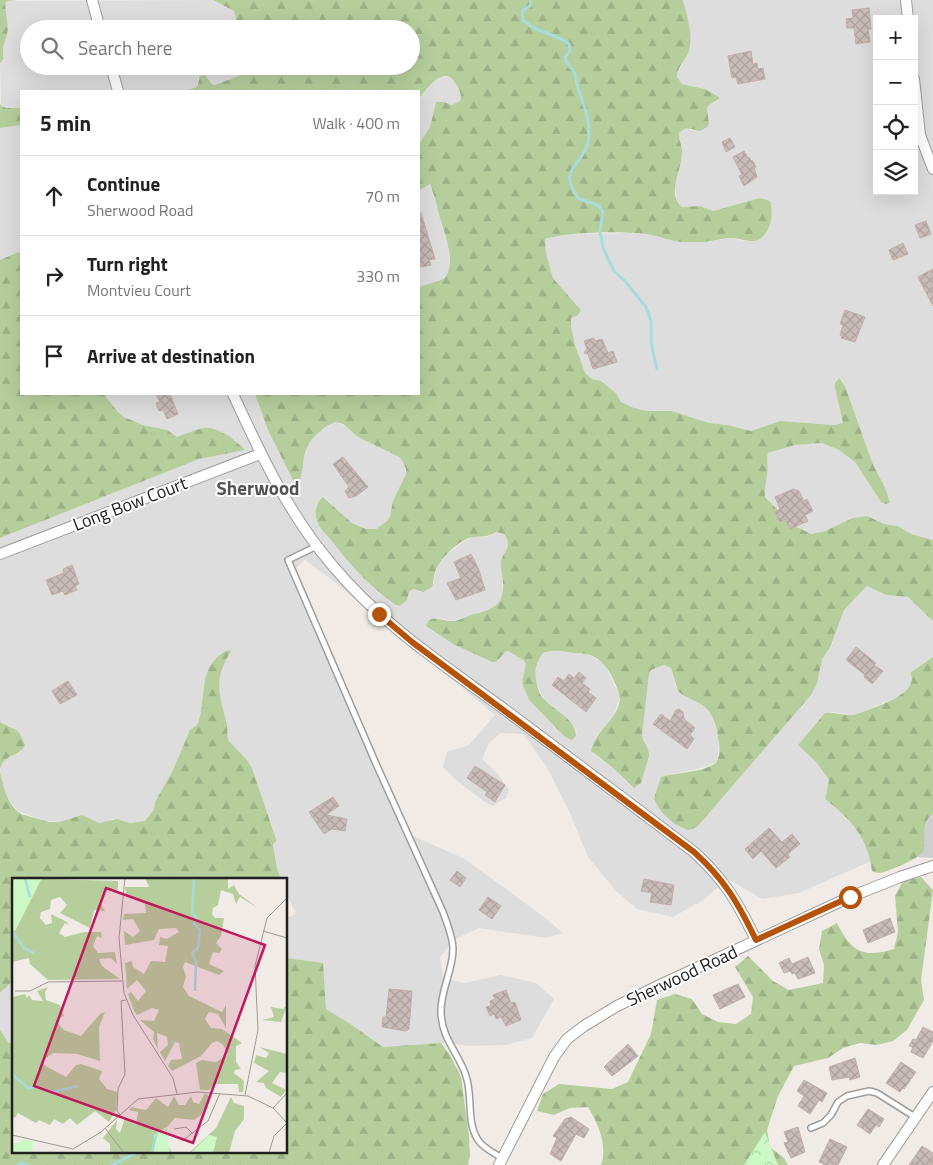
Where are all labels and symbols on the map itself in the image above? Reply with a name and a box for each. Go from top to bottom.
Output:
street label: Long Bow Court [69,469,191,538]
district label: Sherwood [217,473,299,502]
route end [368,603,391,626]
inset map [12,878,288,1152]
route start [839,886,862,909]
street label: Sherwood Road [622,938,742,1013]

